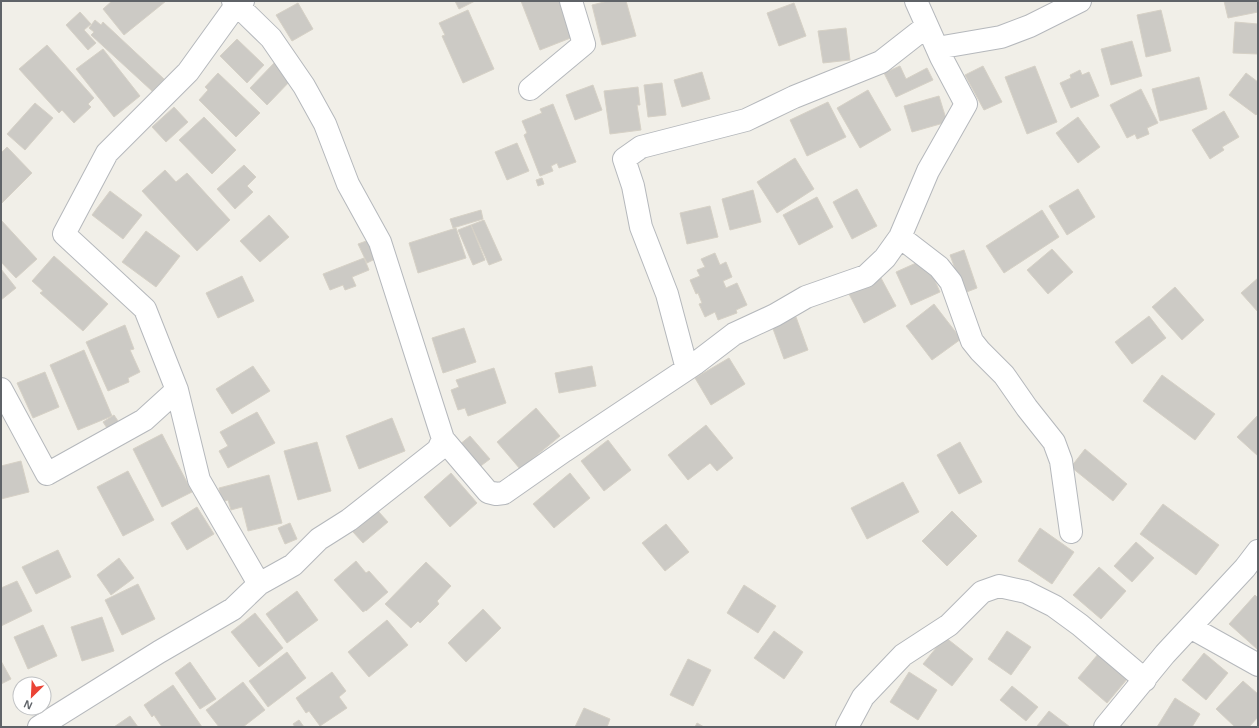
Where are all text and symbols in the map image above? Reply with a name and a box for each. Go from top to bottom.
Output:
north arrow [12,676,52,716]
text: N [22,698,34,712]

